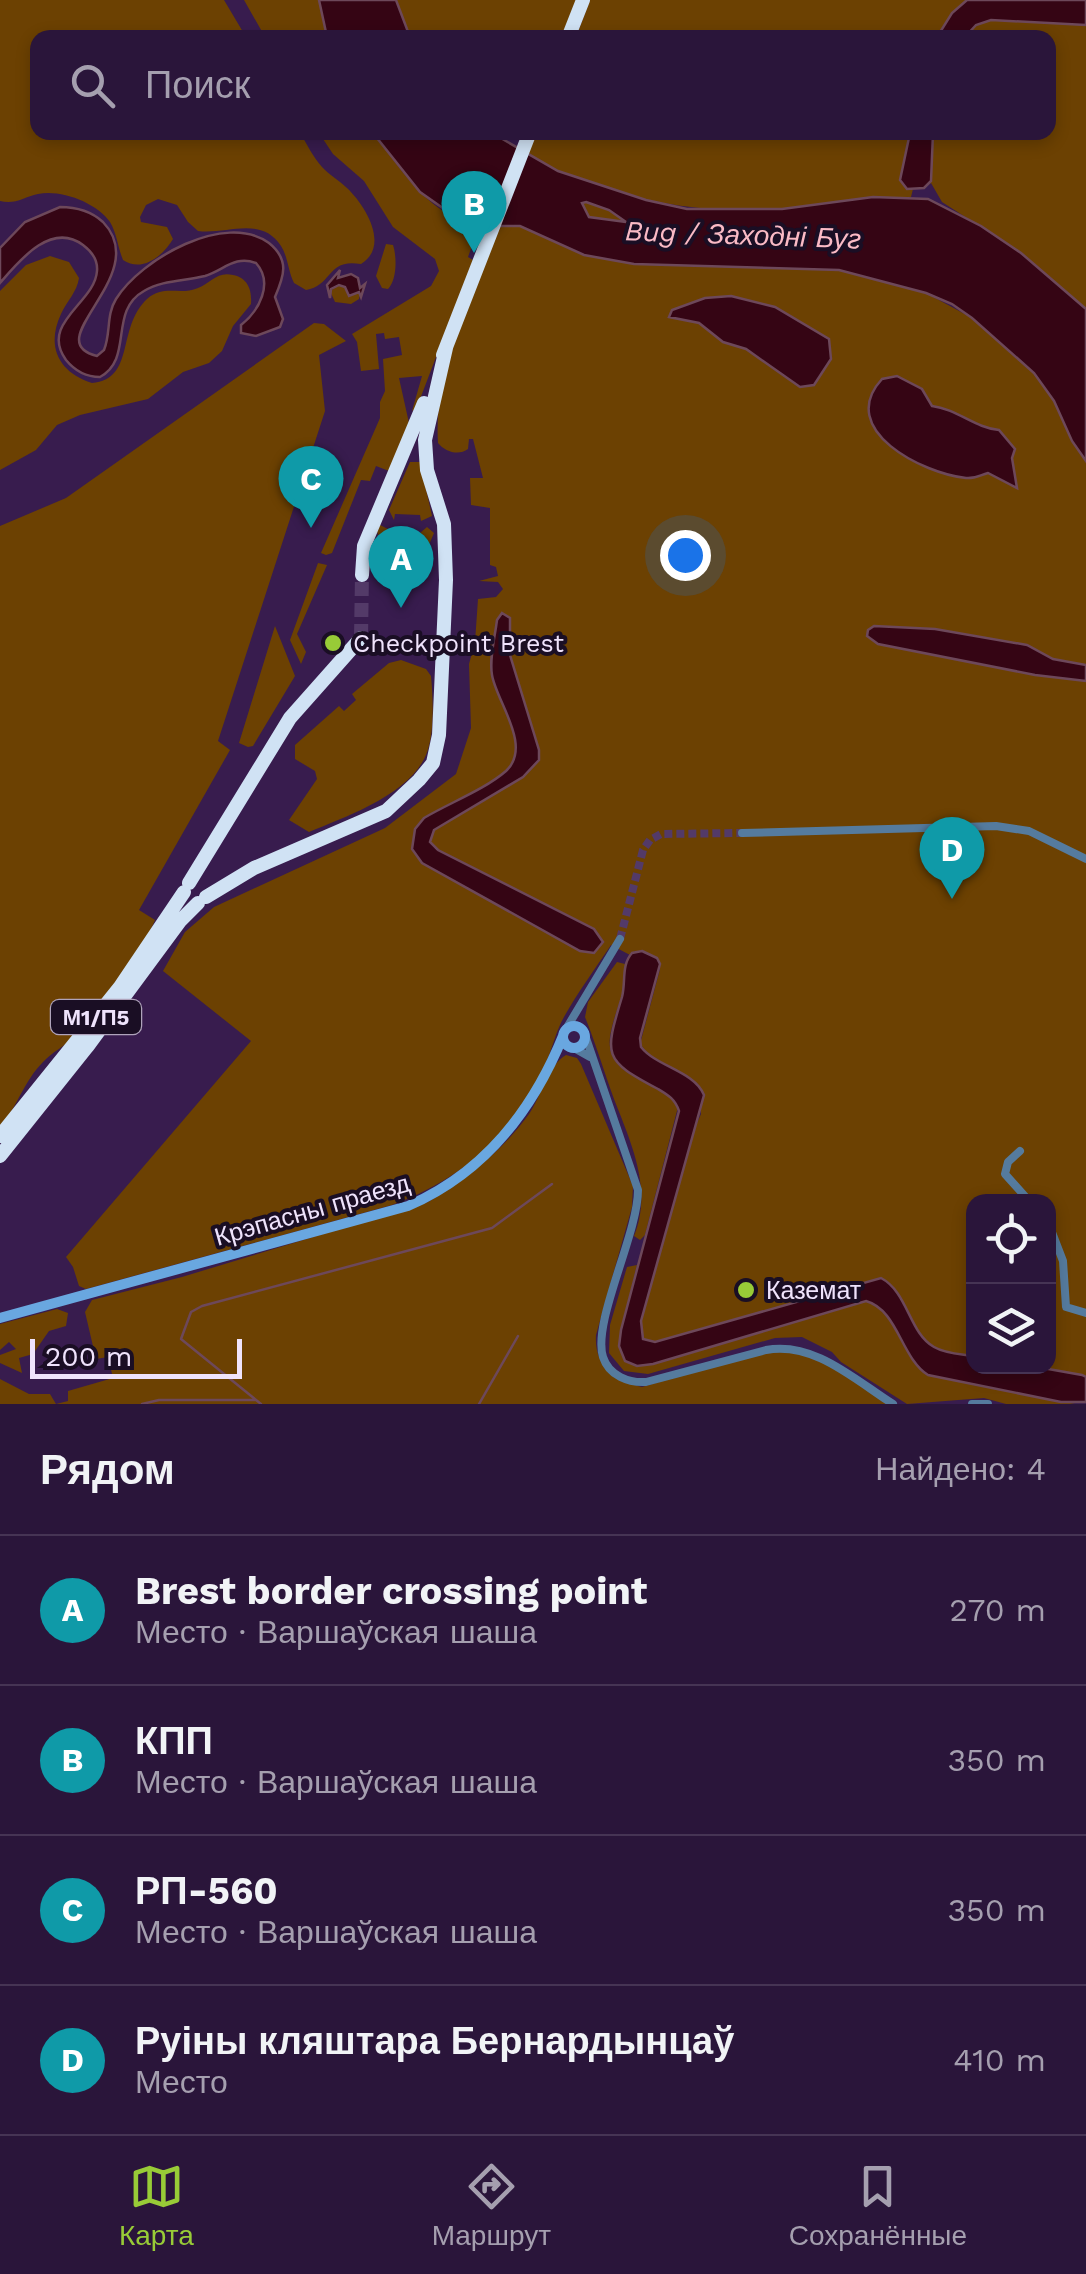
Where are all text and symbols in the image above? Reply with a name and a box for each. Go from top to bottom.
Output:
search box [30,30,1056,140]
icon: search [65,58,120,113]
text: Поиск [145,63,250,107]
pin: B [442,170,506,253]
water label: Bug / Заходні Буг [624,214,862,256]
pin: C [278,446,344,528]
pin: A [368,526,434,608]
your location [660,530,711,581]
place label: Checkpoint Brest [353,629,565,658]
marker: Checkpoint Brest [322,632,344,654]
pin: D [920,816,984,899]
road number: М1/П5 [51,1000,141,1034]
street label: Крэпасны праезд [211,1168,413,1252]
map controls [966,1194,1056,1374]
button: locate [966,1194,1056,1284]
place label: Каземат [766,1276,862,1305]
marker: Каземат [735,1279,757,1301]
button: layers [966,1284,1056,1374]
scale bar [30,1334,242,1378]
text: 200 m [45,1340,132,1373]
text: Рядом [40,1445,175,1494]
text: Найдено: 4 [875,1450,1046,1488]
text: Brest border crossing point [135,1569,647,1613]
text: A [62,1591,83,1629]
text: 270 m [949,1591,1046,1629]
text: Место · Варшаўская шаша [135,1613,537,1651]
text: КПП [135,1719,213,1763]
text: B [62,1741,83,1779]
text: 350 m [947,1741,1046,1779]
text: Место · Варшаўская шаша [135,1763,537,1801]
text: РП-560 [135,1869,278,1913]
text: C [62,1891,83,1929]
text: 350 m [947,1891,1046,1929]
text: Место · Варшаўская шаша [135,1913,537,1951]
text: Руіны кляштара Бернардынцаў [135,2019,734,2063]
text: D [61,2041,84,2079]
text: 410 m [953,2041,1046,2079]
text: Место [135,2063,228,2101]
tab: Карта [119,2159,194,2252]
tab: Маршрут [432,2159,551,2252]
tab: Сохранённые [789,2159,967,2252]

